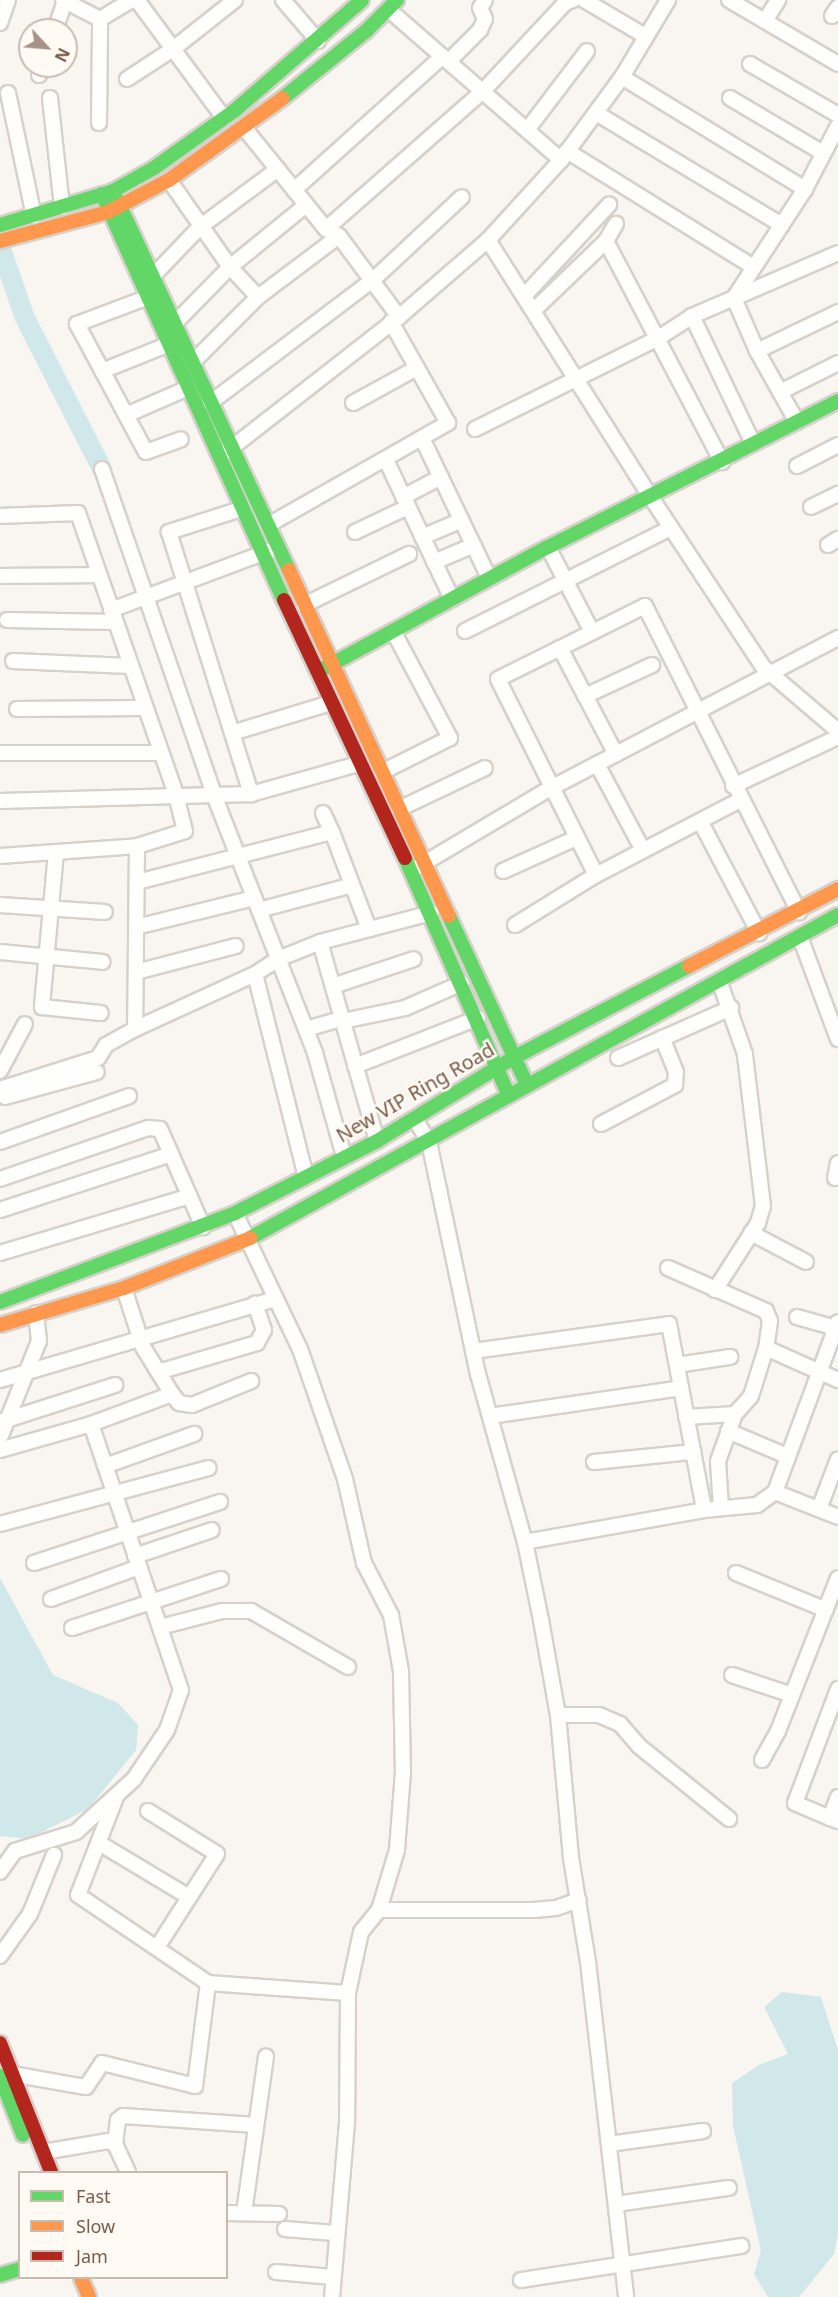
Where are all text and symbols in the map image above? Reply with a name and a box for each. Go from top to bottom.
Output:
north arrow [18,18,78,78]
text: N [50,44,75,66]
street label: New VIP Ring Road [332,1037,498,1147]
legend [18,2171,228,2279]
text: Fast [76,2184,111,2208]
text: Slow [76,2214,115,2238]
text: Jam [76,2244,108,2268]

